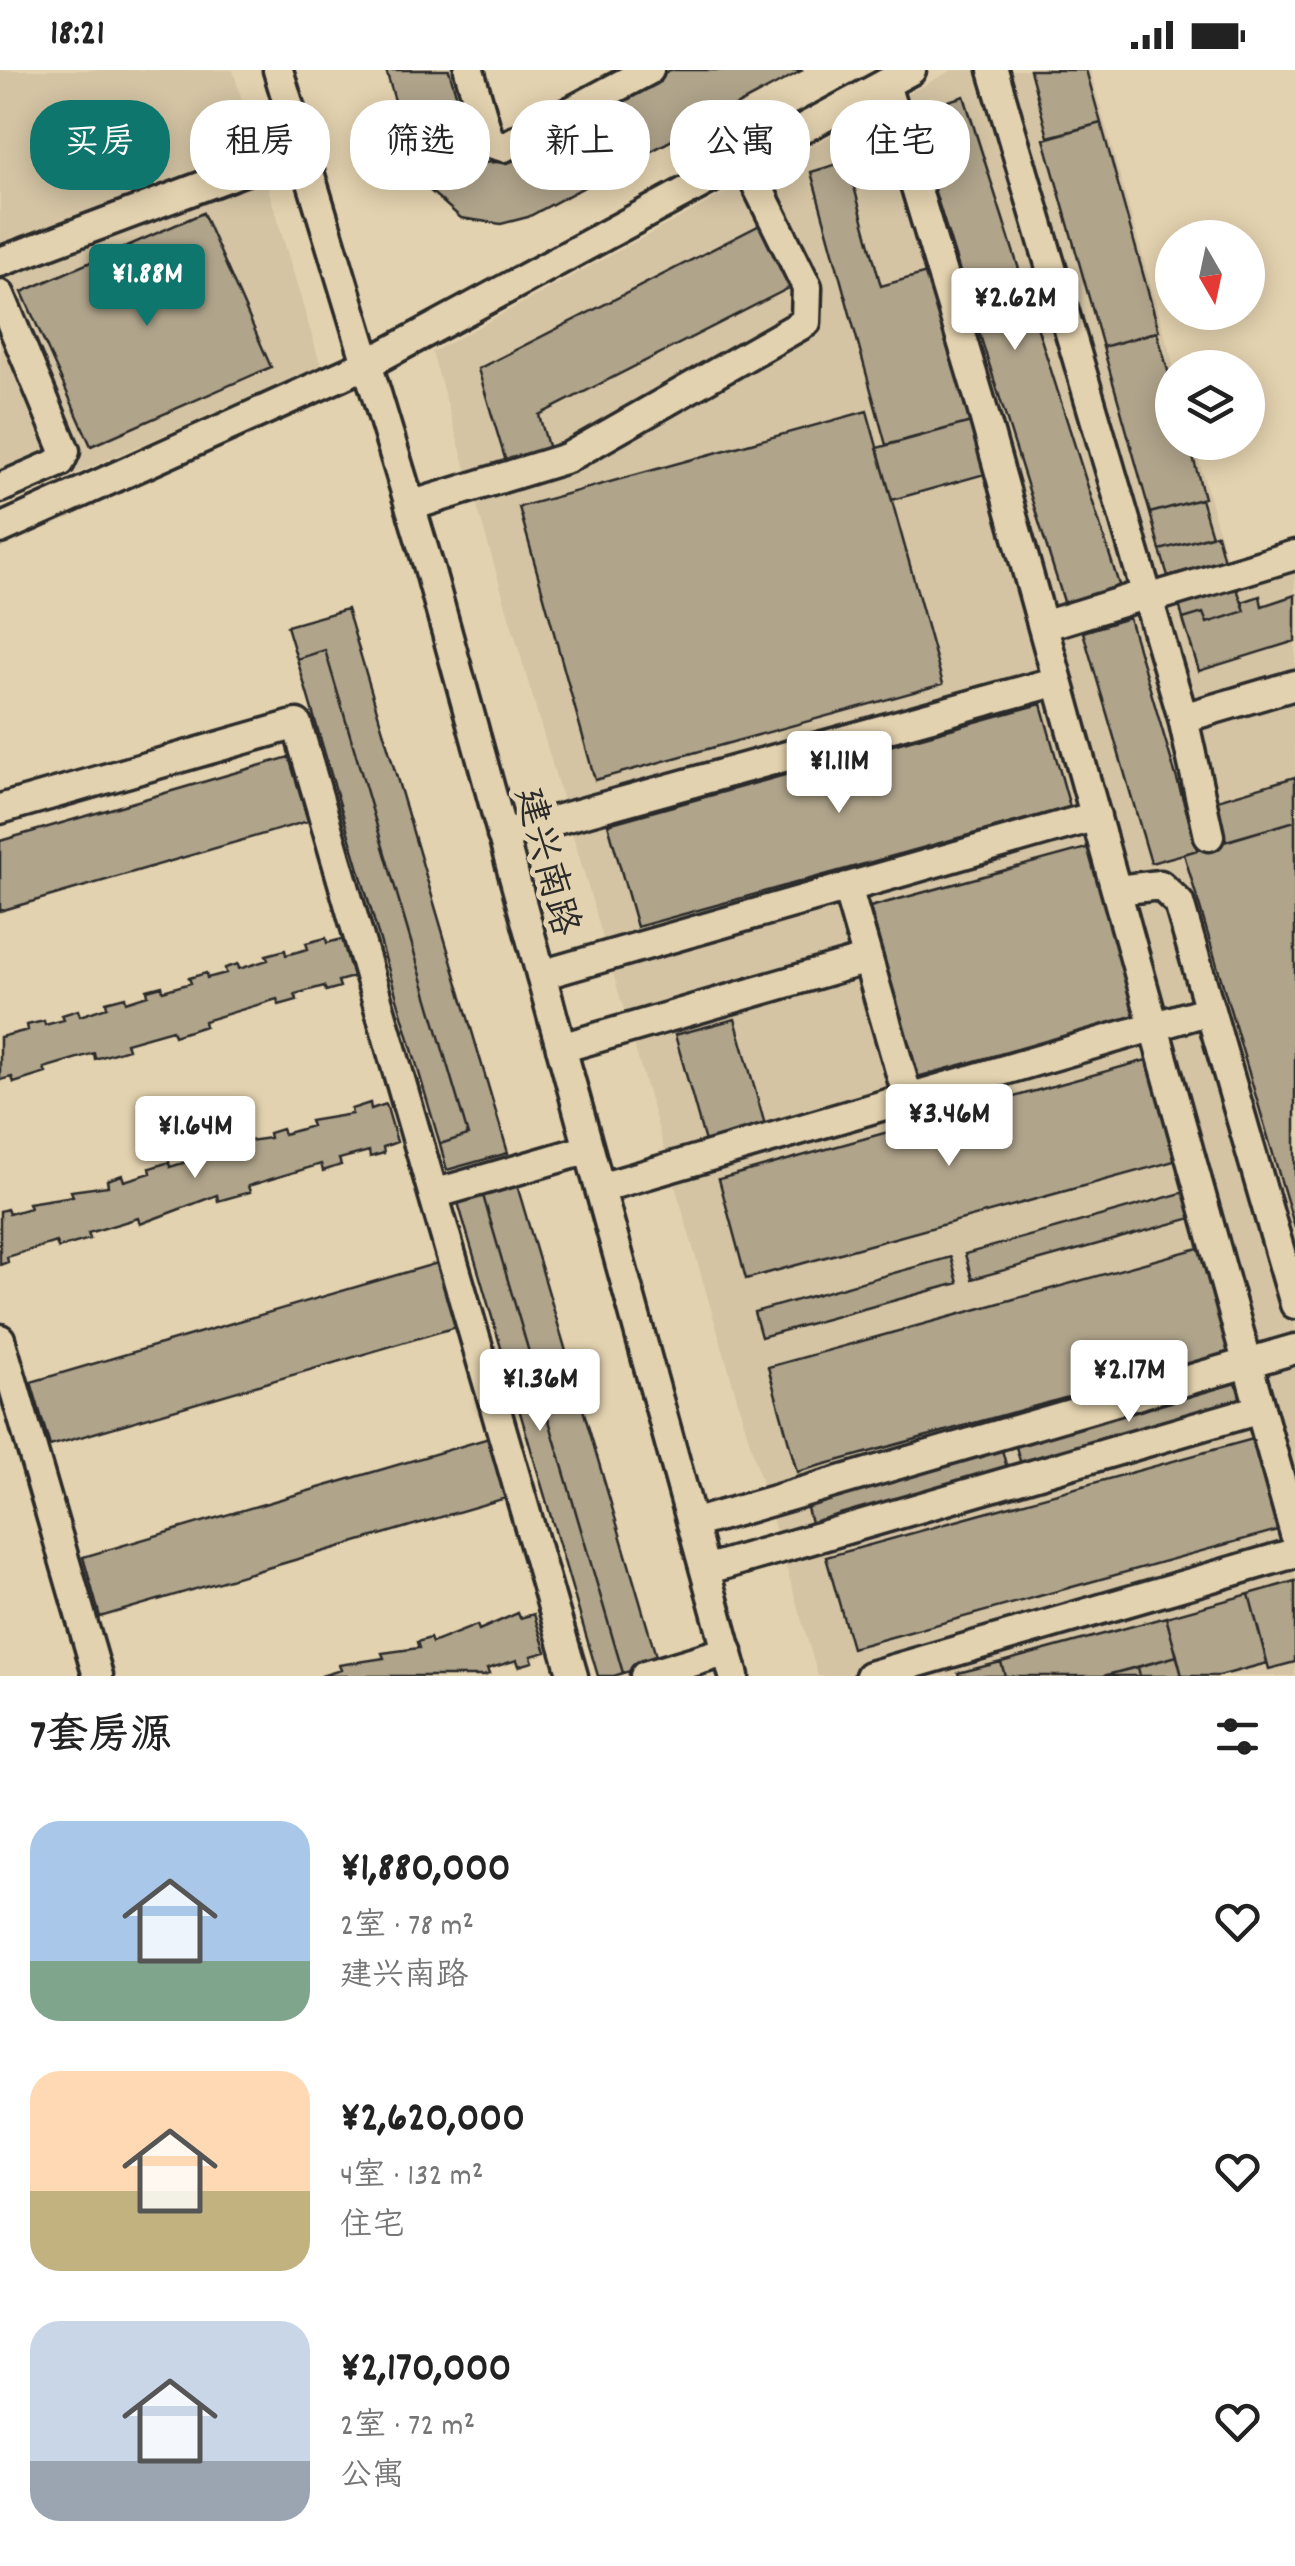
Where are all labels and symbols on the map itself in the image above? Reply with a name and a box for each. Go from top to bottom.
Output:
north arrow [1155,220,1265,330]
pin: ¥1.88M [66,244,228,329]
pin: ¥2.62M [934,268,1096,353]
pin: ¥1.11M [758,731,920,816]
street label: 建兴南路 [497,782,590,943]
pin: ¥3.46M [868,1084,1030,1169]
pin: ¥1.64M [114,1096,276,1181]
pin: ¥2.17M [1048,1340,1210,1425]
pin: ¥1.36M [459,1349,621,1434]

